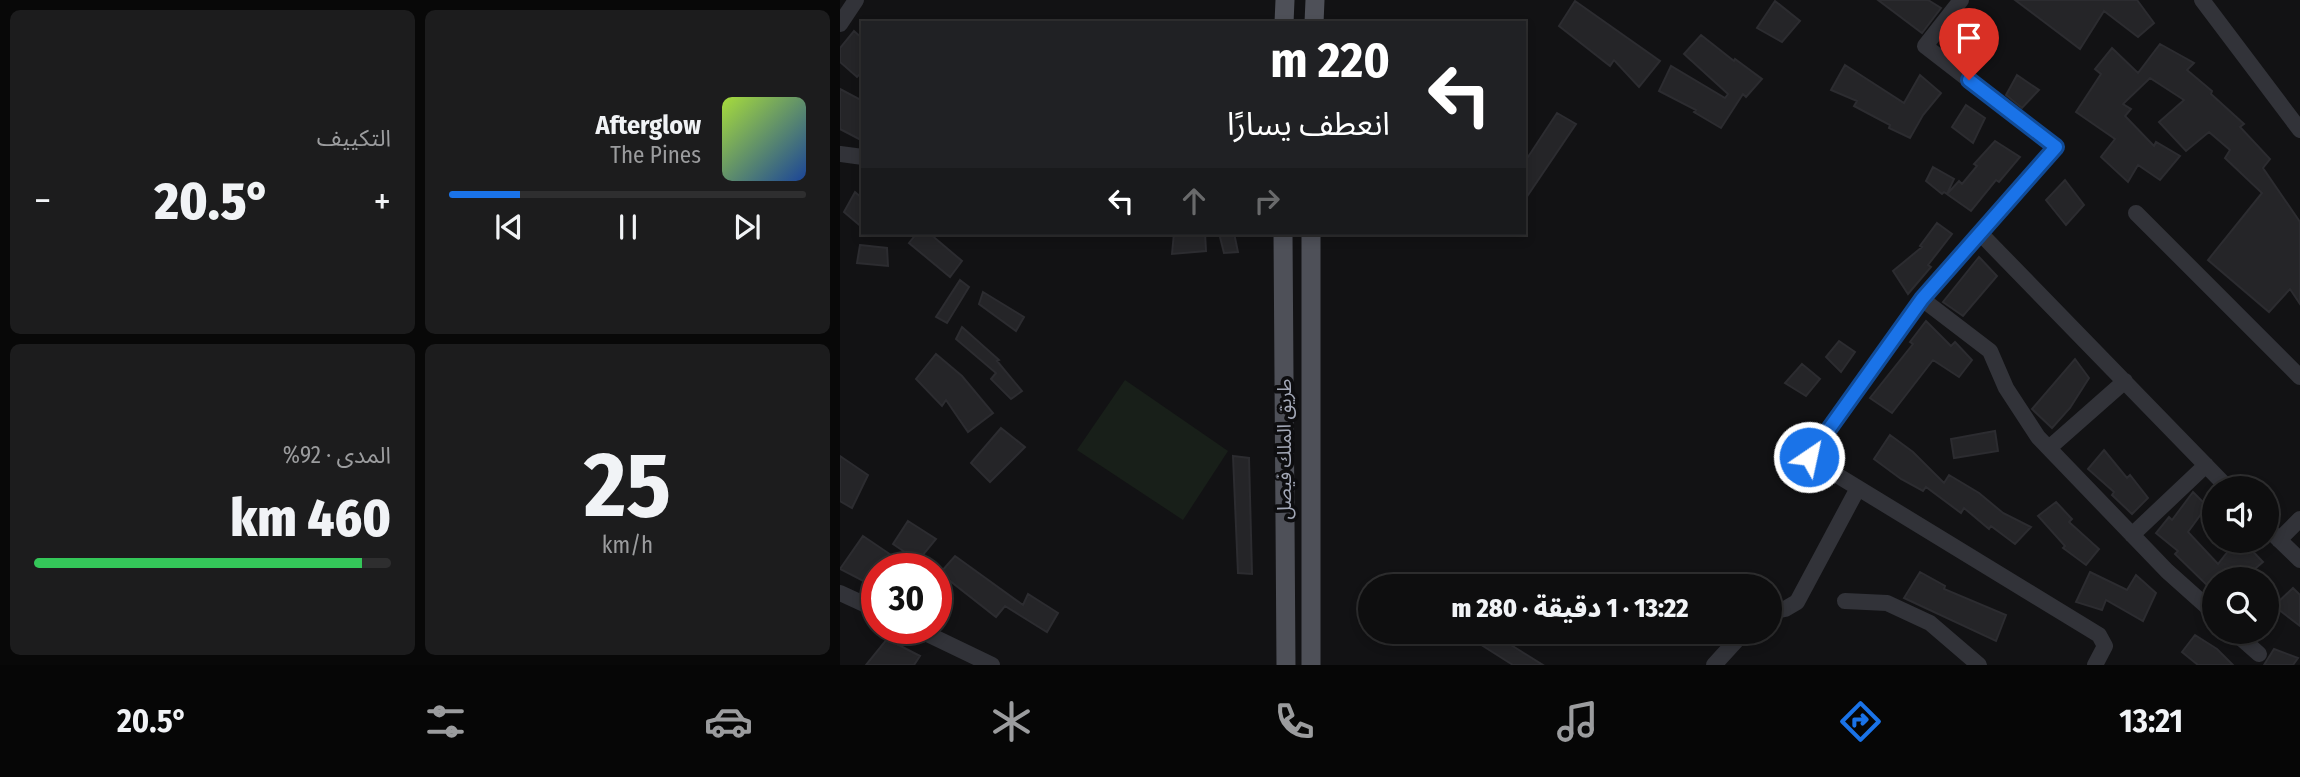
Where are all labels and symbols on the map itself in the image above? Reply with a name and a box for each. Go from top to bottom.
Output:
pin [1939,8,1999,80]
street label: طريق الملك فيصل [1273,378,1296,519]
position arrow [1772,420,1846,494]
speed limit sign: 30 [861,553,952,644]

